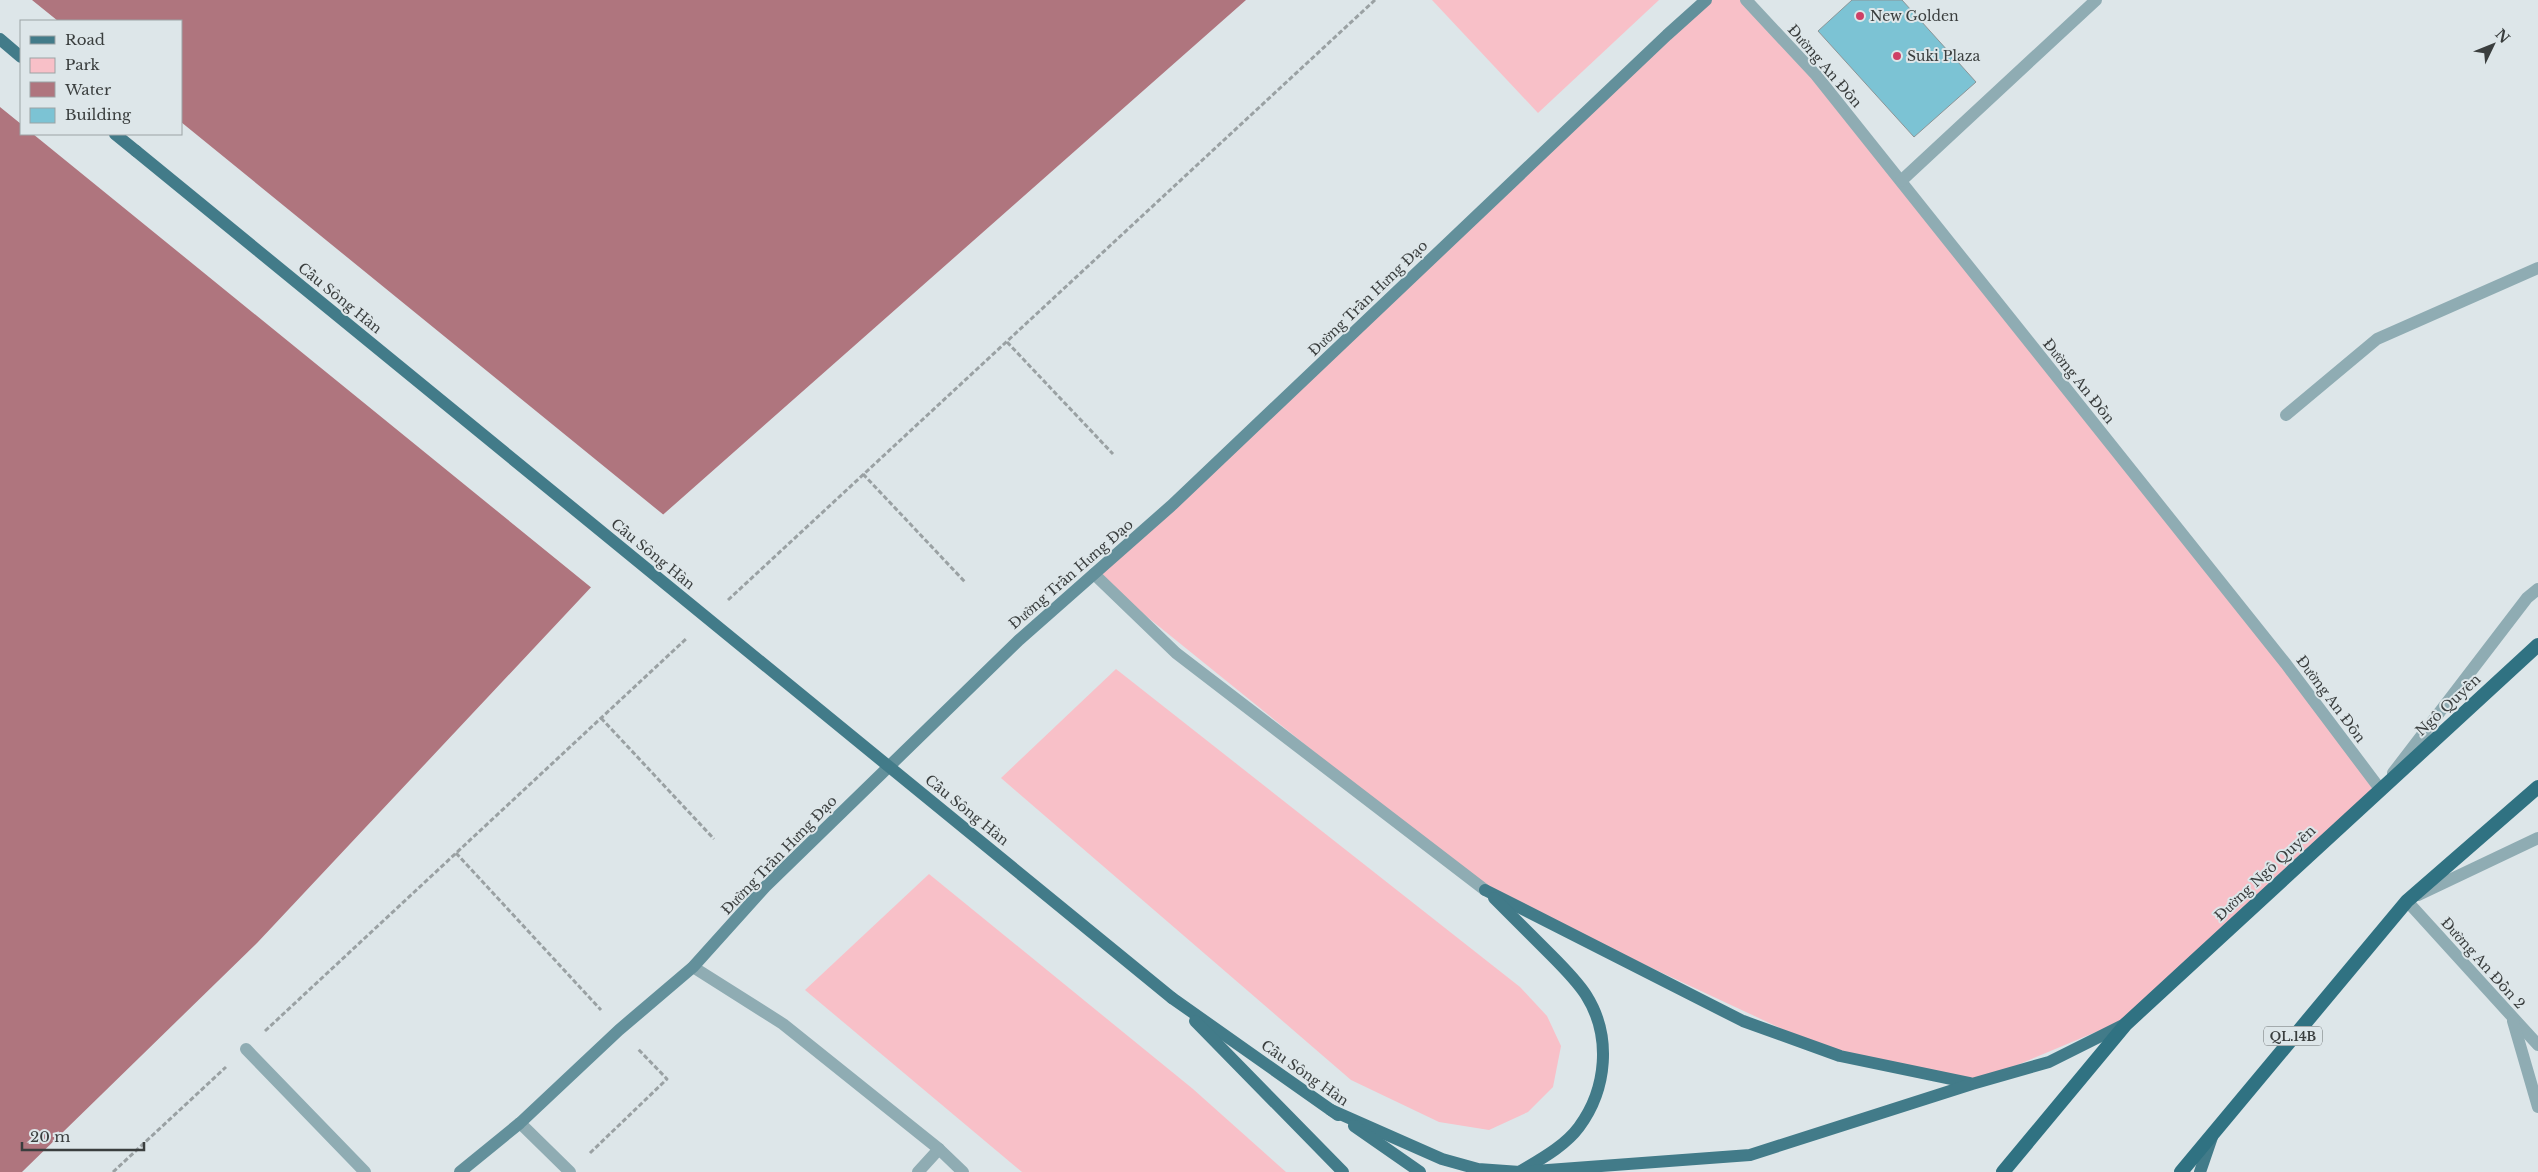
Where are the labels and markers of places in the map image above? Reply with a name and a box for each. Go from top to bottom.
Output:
place label: New Golden [1870,7,1959,25]
marker: New Golden [1854,10,1866,22]
place label: Suki Plaza [1907,47,1981,65]
marker: Suki Plaza [1891,50,1903,62]

